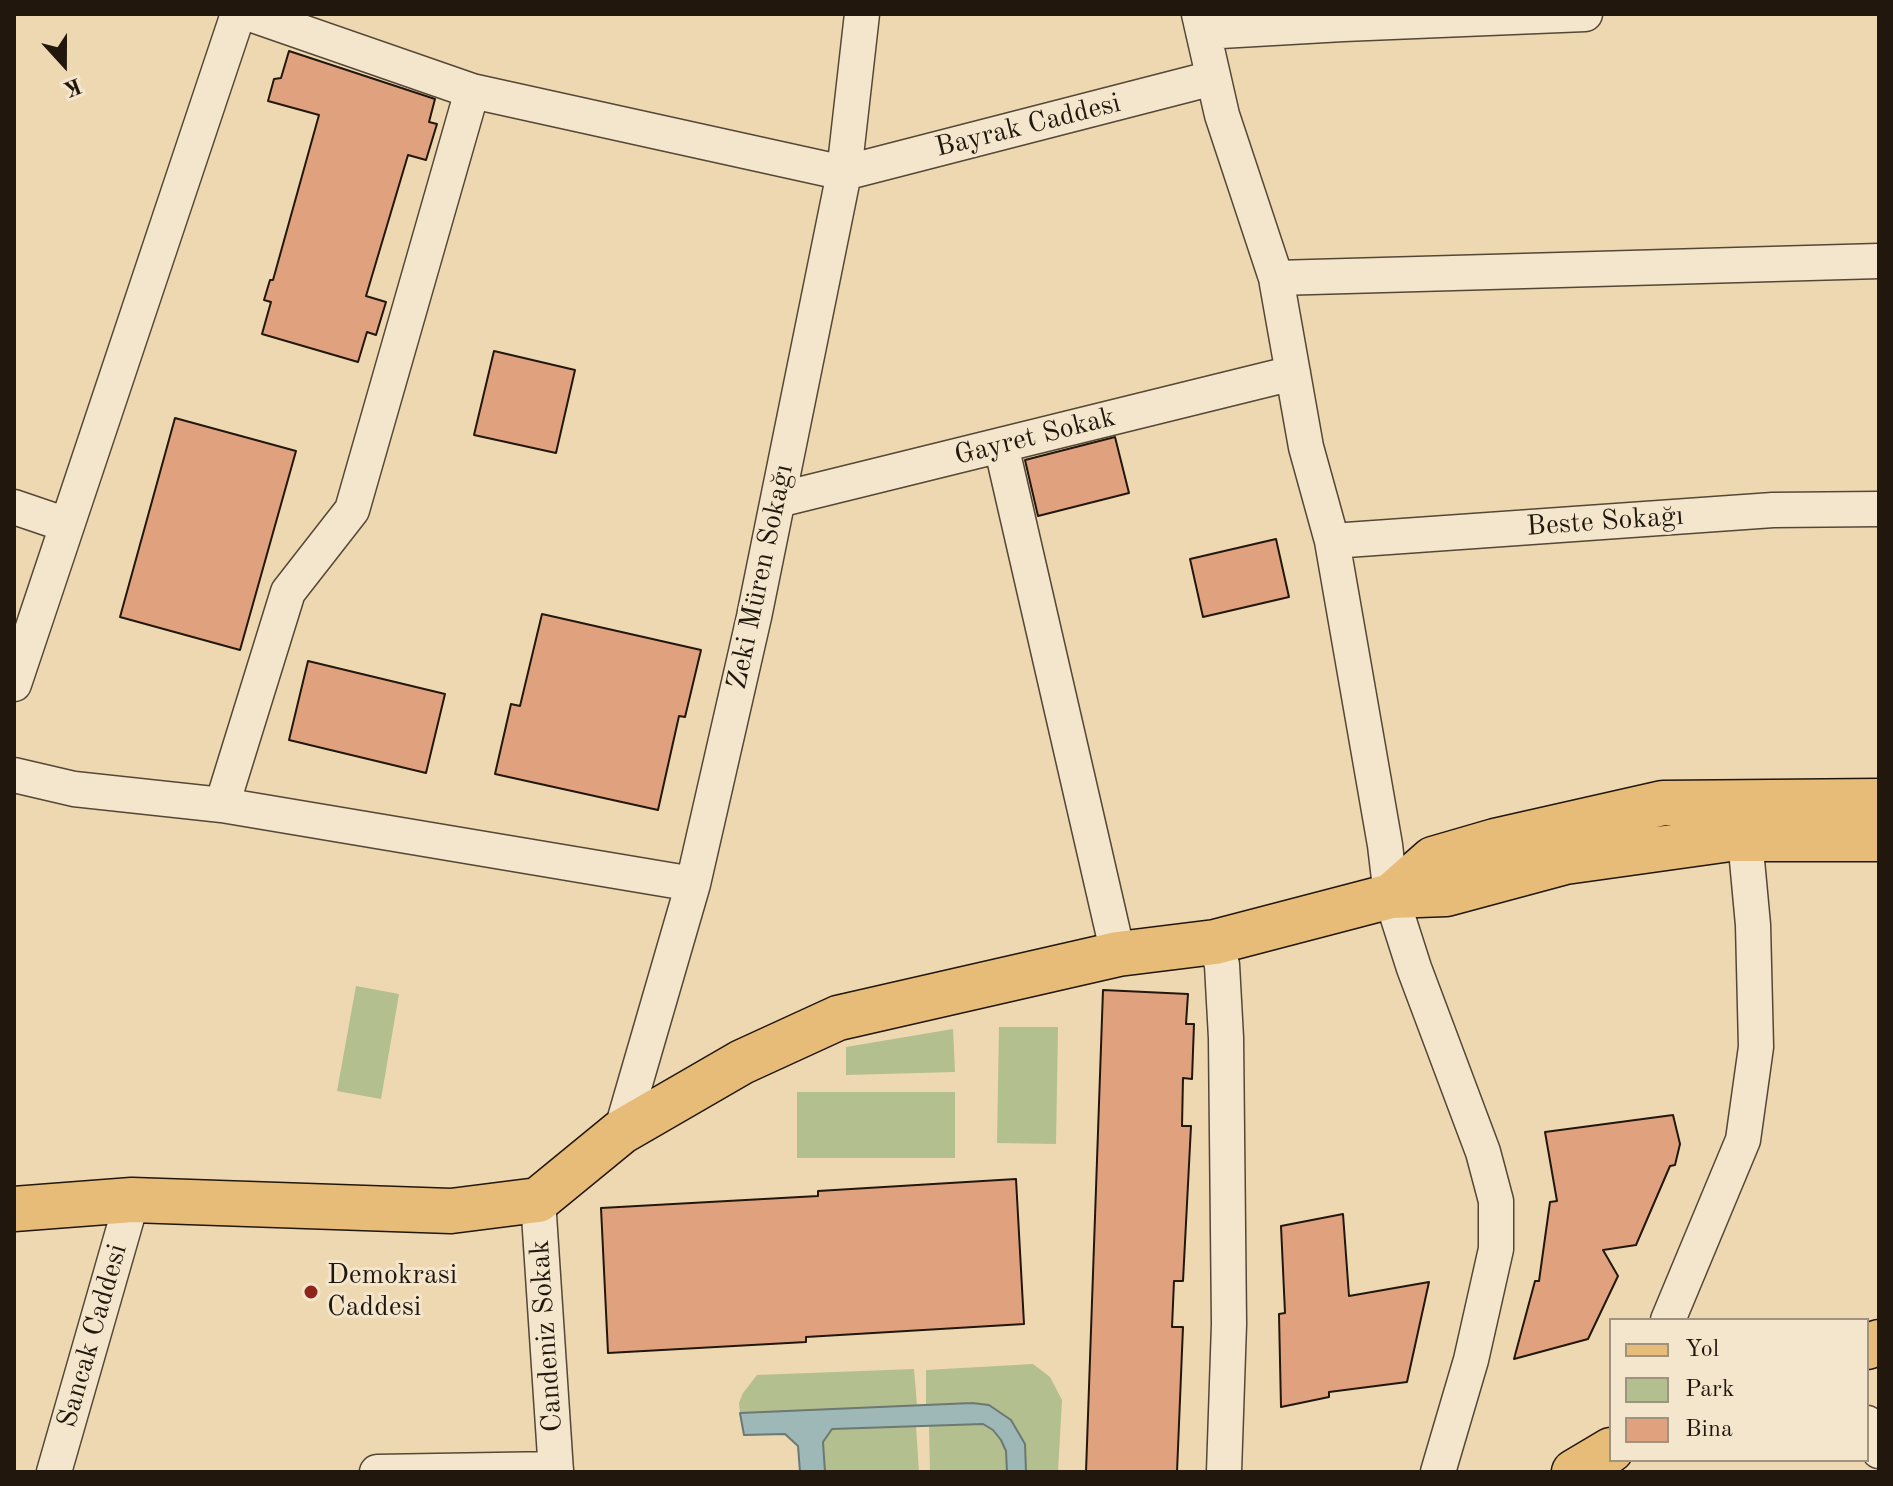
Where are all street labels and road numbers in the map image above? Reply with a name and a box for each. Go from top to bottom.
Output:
street label: Bayrak Caddesi [932,87,1124,165]
street label: Gayret Sokak [951,401,1119,473]
street label: Zeki Müren Sokağı [721,461,801,693]
street label: Beste Sokağı [1525,500,1685,544]
street label: Candeniz Sokak [524,1239,570,1433]
street label: Sancak Caddesi [51,1240,135,1432]

